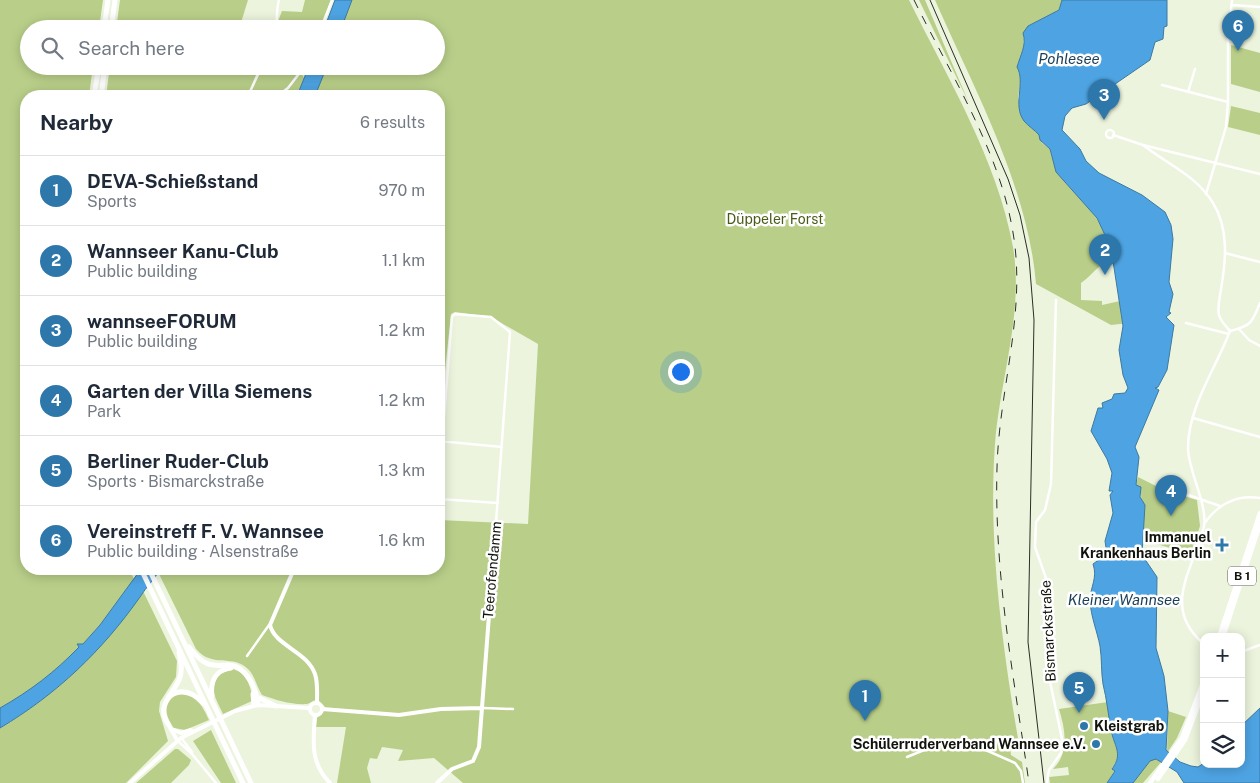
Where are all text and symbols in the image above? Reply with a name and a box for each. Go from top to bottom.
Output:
pin: 6 [1222,10,1254,51]
search box [20,20,445,75]
icon: search [38,34,66,62]
text: Search here [78,37,185,59]
water label: Pohlesee [1038,50,1100,67]
pin: 3 [1088,79,1120,120]
text: Nearby [40,110,113,135]
text: 6 results [360,113,425,132]
text: DEVA-Schießstand [87,170,258,192]
text: 1 [53,181,59,200]
text: 970 m [378,181,425,200]
text: Sports [87,192,137,211]
park label: Düppeler Forst [726,211,824,227]
pin: 2 [1089,234,1121,275]
text: Wannseer Kanu-Club [87,240,279,262]
text: 2 [51,251,61,270]
text: 1.1 km [382,251,425,270]
text: Public building [87,262,198,281]
text: wannseeFORUM [87,310,237,332]
text: 3 [51,321,61,340]
text: 1.2 km [378,321,425,340]
text: Public building [87,332,198,351]
your location [668,359,694,385]
text: Garten der Villa Siemens [87,380,312,402]
text: 4 [51,391,61,410]
text: 1.2 km [378,391,425,410]
text: Park [87,402,121,421]
text: Berliner Ruder-Club [87,450,269,472]
text: 5 [51,461,61,480]
text: 1.3 km [378,461,425,480]
text: Sports · Bismarckstraße [87,472,264,491]
pin: 4 [1155,475,1187,516]
text: Vereinstreff F. V. Wannsee [87,520,324,542]
street label: Teerofendamm [480,520,504,620]
place label: Immanuel Krankenhaus Berlin [1080,529,1211,561]
text: 6 [51,531,61,550]
text: 1.6 km [378,531,425,550]
marker: Immanuel Krankenhaus Berlin [1215,538,1229,552]
text: Public building · Alsenstraße [87,542,299,561]
road number: B 1 [1228,566,1256,586]
street label: Bismarckstraße [1037,580,1059,682]
water label: Kleiner Wannsee [1068,591,1180,608]
map controls [1200,633,1245,768]
button: + [1200,633,1245,678]
pin: 5 [1063,672,1095,713]
button: − [1200,678,1245,723]
pin: 1 [849,680,881,721]
place label: Kleistgrab [1094,718,1164,734]
marker: Kleistgrab [1078,720,1090,732]
button: layers [1200,723,1245,768]
place label: Schülerruderverband Wannsee e.V. [853,736,1086,752]
marker: Schülerruderverband Wannsee e.V. [1090,738,1102,750]

